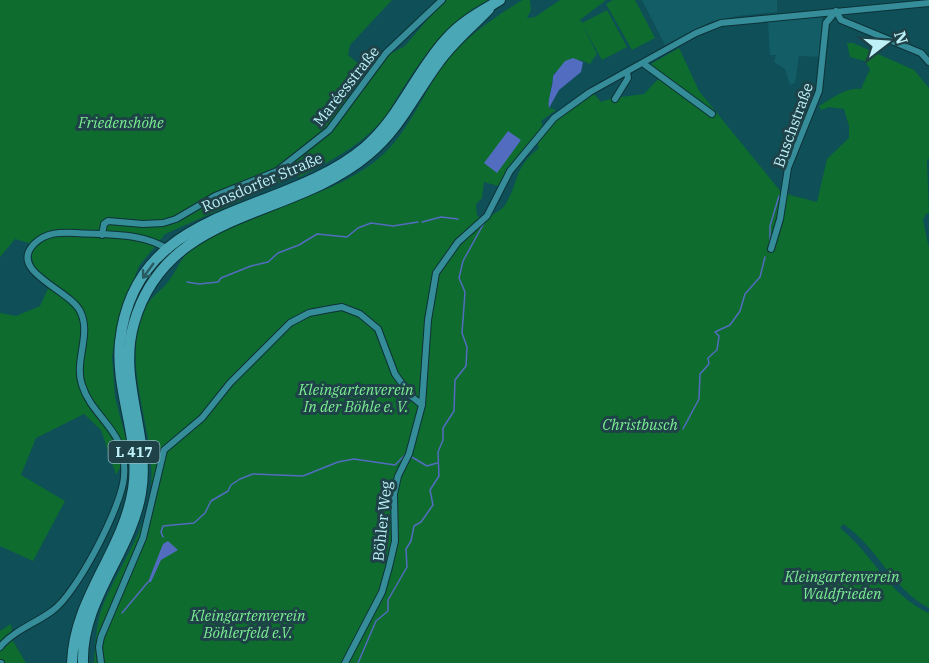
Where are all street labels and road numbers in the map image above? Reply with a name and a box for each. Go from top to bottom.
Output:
street label: Maréesstraße [309,42,383,130]
street label: Buschstraße [769,80,817,170]
street label: Ronsdorfer Straße [199,148,325,216]
road number: L 417 [108,441,160,463]
street label: Böhler Weg [368,480,396,562]

